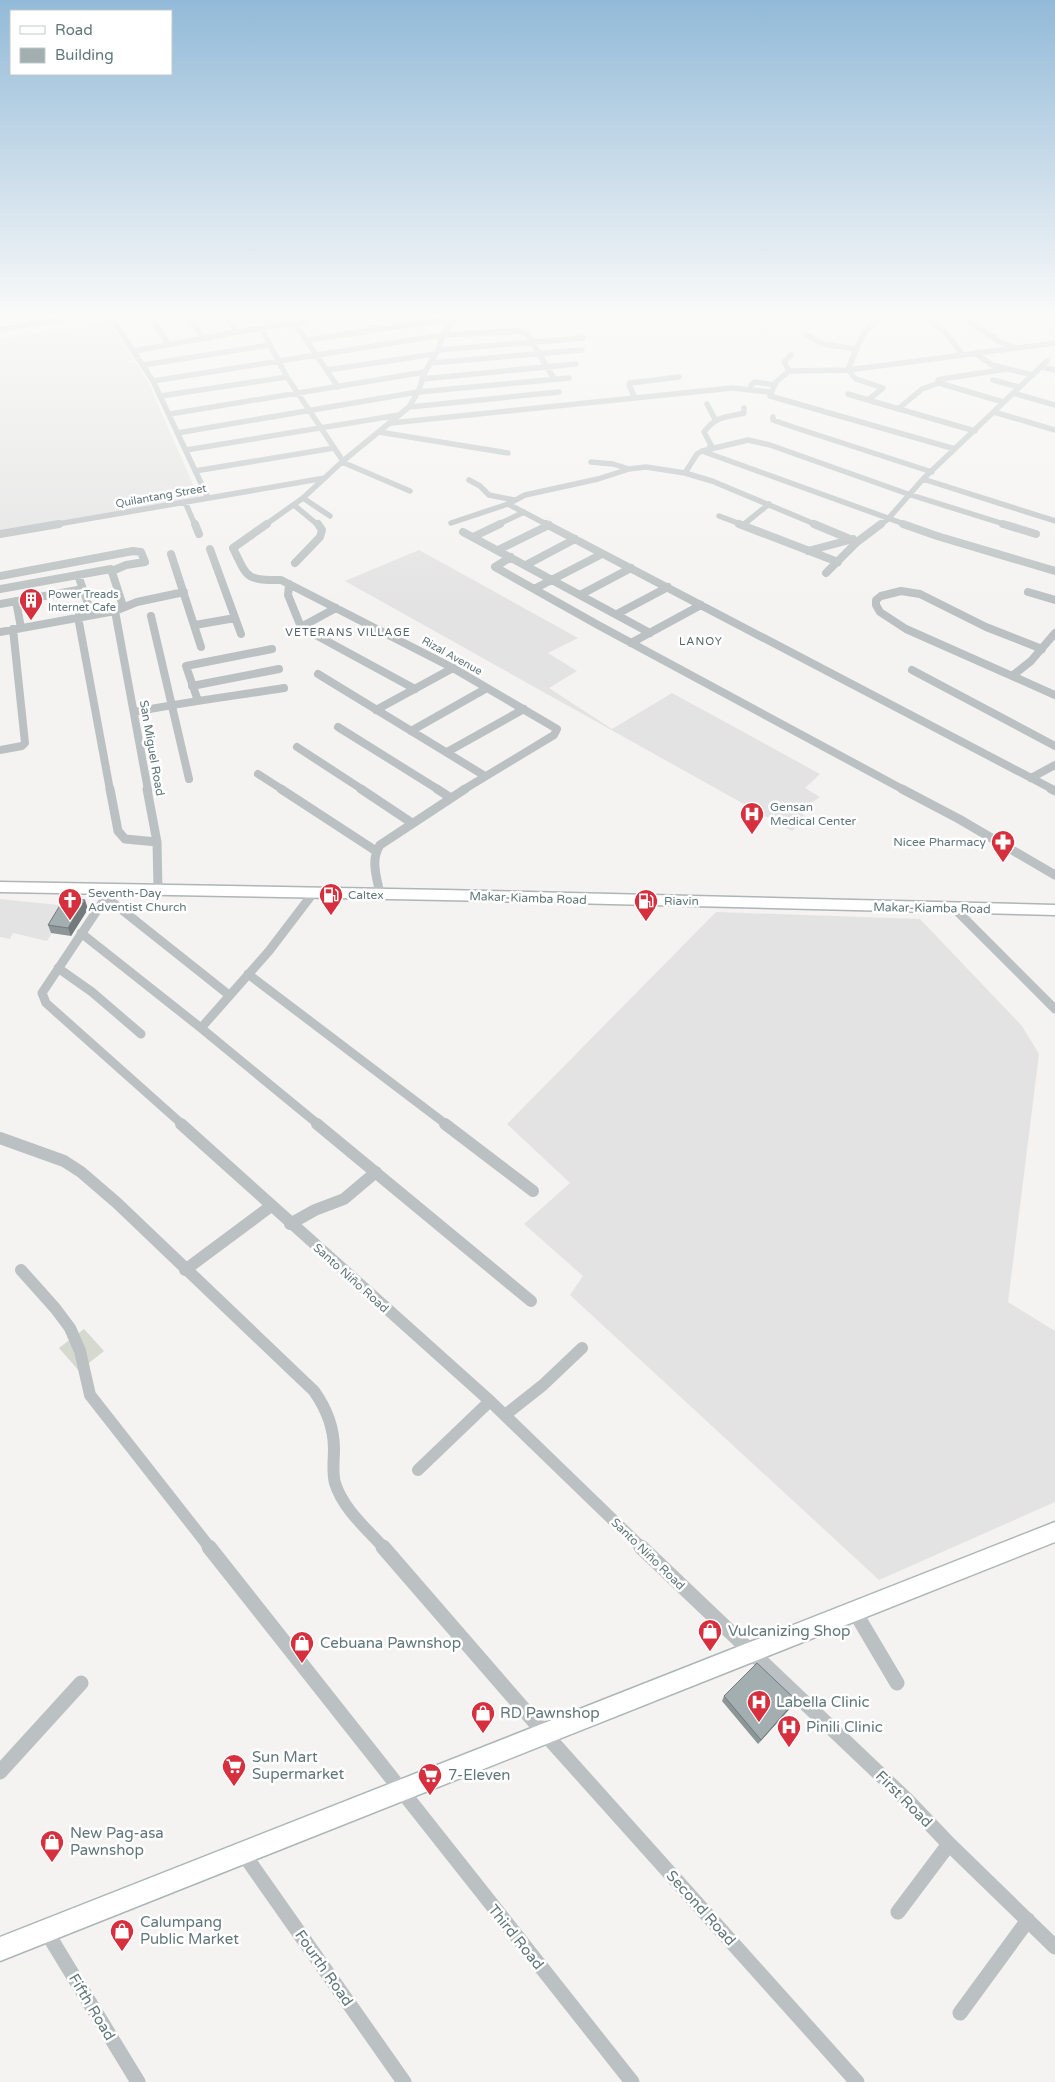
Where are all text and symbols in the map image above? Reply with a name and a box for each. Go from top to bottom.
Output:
legend [10,10,172,75]
text: Road [55,21,93,39]
text: Building [55,46,114,64]
street label: Quilantang Street [115,482,207,510]
building icon: Power Treads Internet Cafe [18,587,44,621]
place label: Power Treads Internet Cafe [48,588,119,614]
district label: VETERANS VILLAGE [285,626,411,639]
street label: Rizal Avenue [419,634,485,678]
district label: LANOY [679,635,723,648]
street label: San Miguel Road [137,699,167,797]
place label: Gensan Medical Center [770,800,856,828]
hospital icon: Gensan Medical Center [739,801,765,835]
pharmacy icon: Nicee Pharmacy [990,829,1016,863]
place label: Nicee Pharmacy [893,835,987,849]
fuel station icon: Caltex [318,882,344,916]
place label: Seventh-Day Adventist Church [88,886,187,914]
church icon: Seventh-Day Adventist Church [57,887,83,921]
place label: Caltex [348,888,384,902]
fuel station icon: Riavin [633,888,659,922]
street label: Makar-Kiamba Road [469,889,587,907]
place label: Riavin [664,894,699,908]
street label: Makar-Kiamba Road [873,900,991,916]
street label: Santo Niño Road [310,1240,392,1316]
street label: Santo Niño Road [608,1515,688,1593]
shop icon: Vulcanizing Shop [697,1618,723,1652]
place label: Vulcanizing Shop [728,1622,851,1640]
shop icon: Cebuana Pawnshop [289,1630,315,1664]
place label: Cebuana Pawnshop [320,1634,461,1652]
hospital icon: Labella Clinic [746,1689,772,1723]
place label: Labella Clinic [776,1693,870,1711]
shop icon: RD Pawnshop [470,1700,496,1734]
place label: RD Pawnshop [500,1704,600,1722]
hospital icon: Pinili Clinic [776,1714,802,1748]
place label: Pinili Clinic [806,1718,883,1736]
place label: Sun Mart Supermarket [252,1748,344,1783]
supermarket icon: Sun Mart Supermarket [221,1753,247,1787]
supermarket icon: 7-Eleven [417,1762,443,1796]
place label: 7-Eleven [448,1766,510,1784]
street label: First Road [872,1767,936,1831]
place label: New Pag-asa Pawnshop [70,1824,164,1859]
shop icon: New Pag-asa Pawnshop [39,1829,65,1863]
street label: Second Road [663,1867,739,1949]
street label: Third Road [484,1901,548,1973]
place label: Calumpang Public Market [140,1913,239,1948]
shop icon: Calumpang Public Market [109,1918,135,1952]
street label: Fourth Road [291,1926,357,2010]
street label: Fifth Road [65,1970,119,2044]

